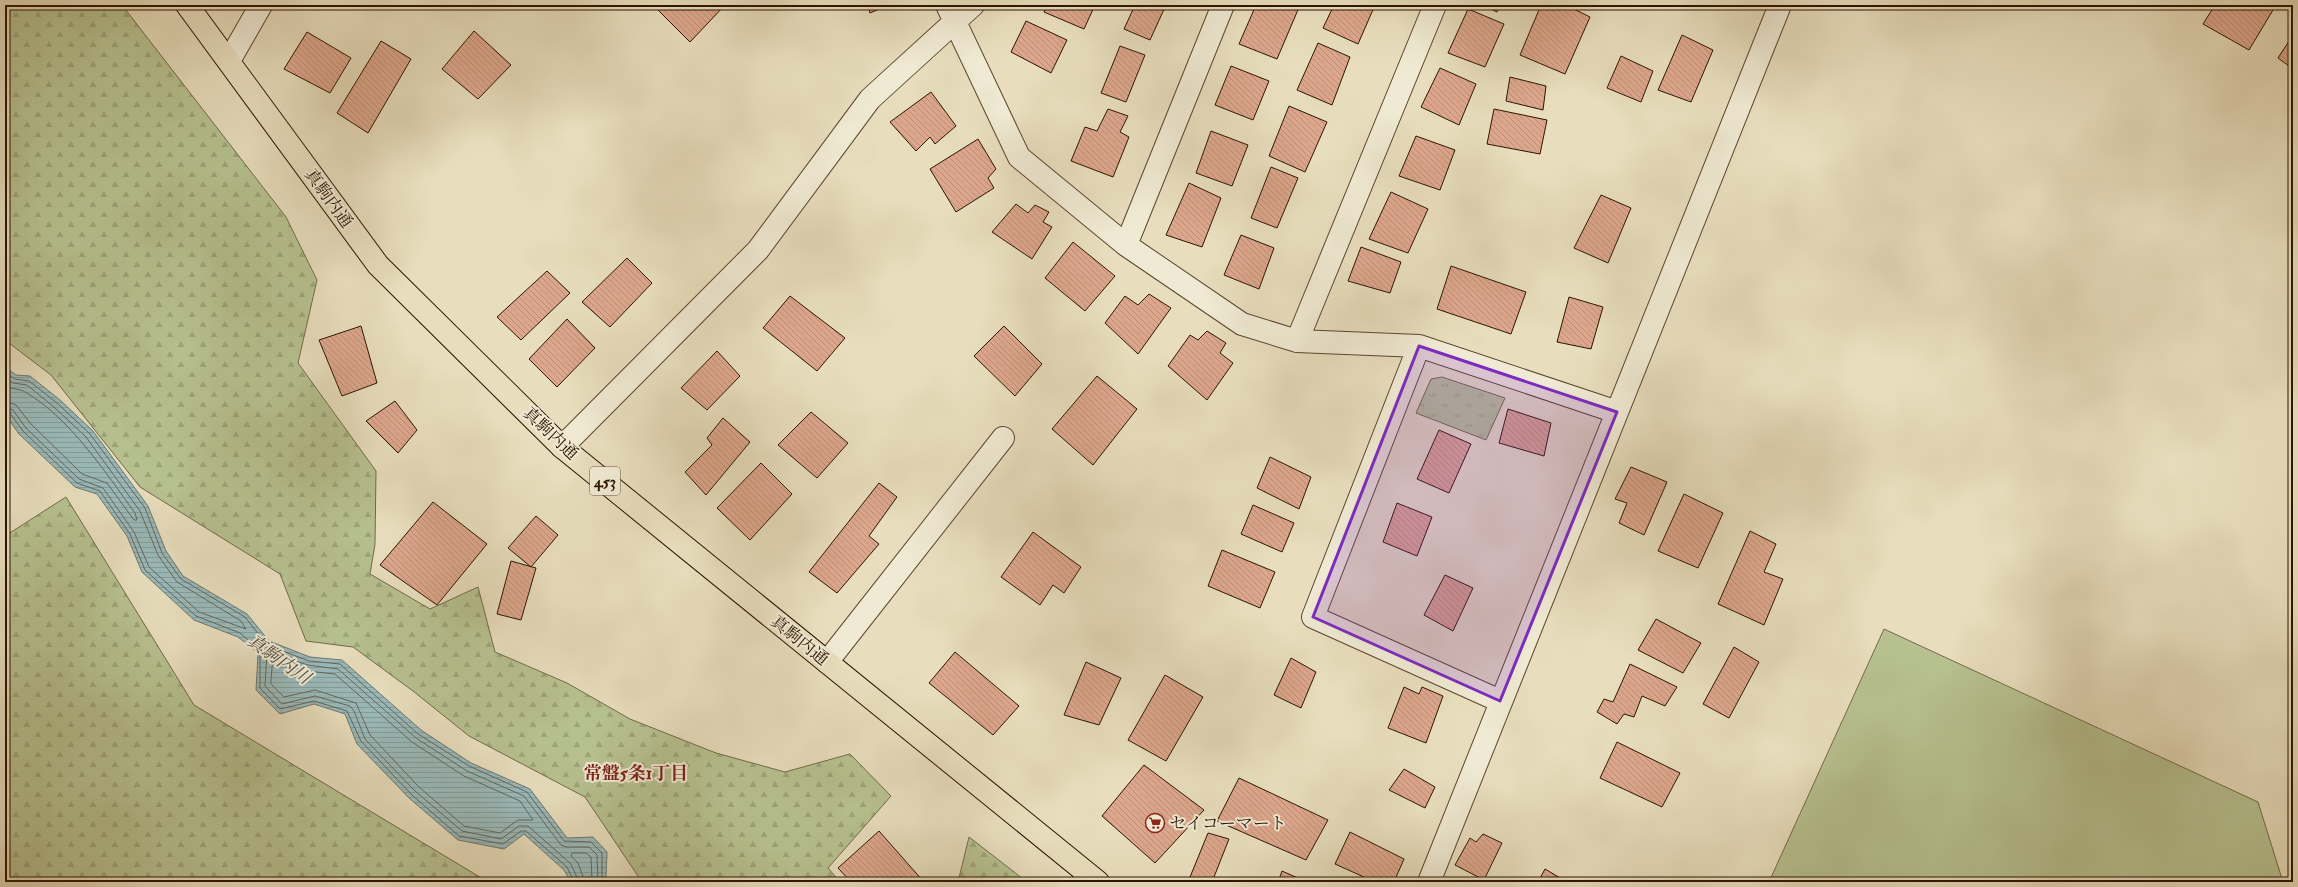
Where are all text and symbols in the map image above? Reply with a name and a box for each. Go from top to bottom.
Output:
street label: 真駒内通 [300,165,357,232]
street label: 真駒内通 [519,402,583,464]
road number: 453 [590,467,620,495]
street label: 真駒内通 [767,611,833,670]
water label: 真駒内川 [243,629,316,691]
district label: 常盤5条1丁目 [584,762,688,785]
supermarket icon: セイコーマート [1144,812,1166,834]
place label: セイコーマート [1169,813,1287,834]

